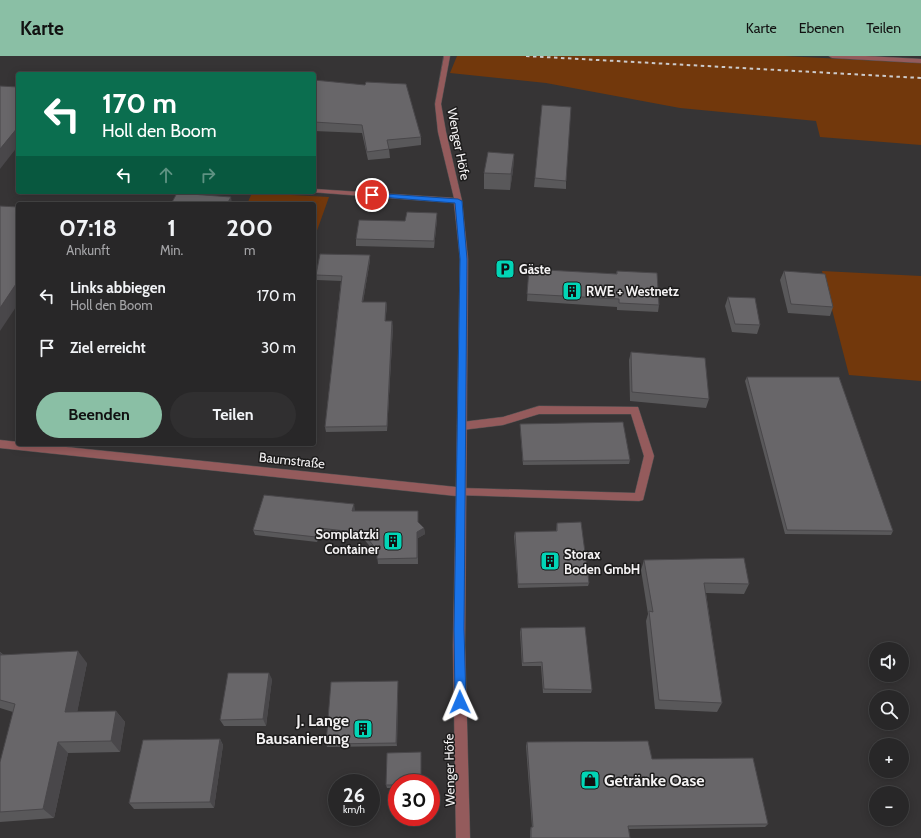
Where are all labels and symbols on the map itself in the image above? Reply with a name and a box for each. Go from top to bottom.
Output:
street label: Wenger Höfe [444,107,474,182]
pin [355,178,389,212]
parking icon: Gäste [494,258,516,280]
place label: Gäste [519,261,551,277]
building icon: RWE + Westnetz [561,280,583,302]
place label: RWE + Westnetz [586,283,679,299]
street label: Baumstraße [258,449,326,471]
place label: Somplatzki Container [315,526,380,557]
building icon: Somplatzki Container [382,530,404,552]
place label: Storax Boden GmbH [564,546,640,577]
building icon: Storax Boden GmbH [539,550,561,572]
position arrow [439,681,481,723]
place label: J. Lange Bausanierung [256,711,349,748]
building icon: J. Lange Bausanierung [352,718,374,740]
street label: Wenger Höfe [440,733,458,807]
shop icon: Getränke Oase [579,769,601,791]
place label: Getränke Oase [604,771,705,790]
speed limit sign: 30 [388,774,440,826]

